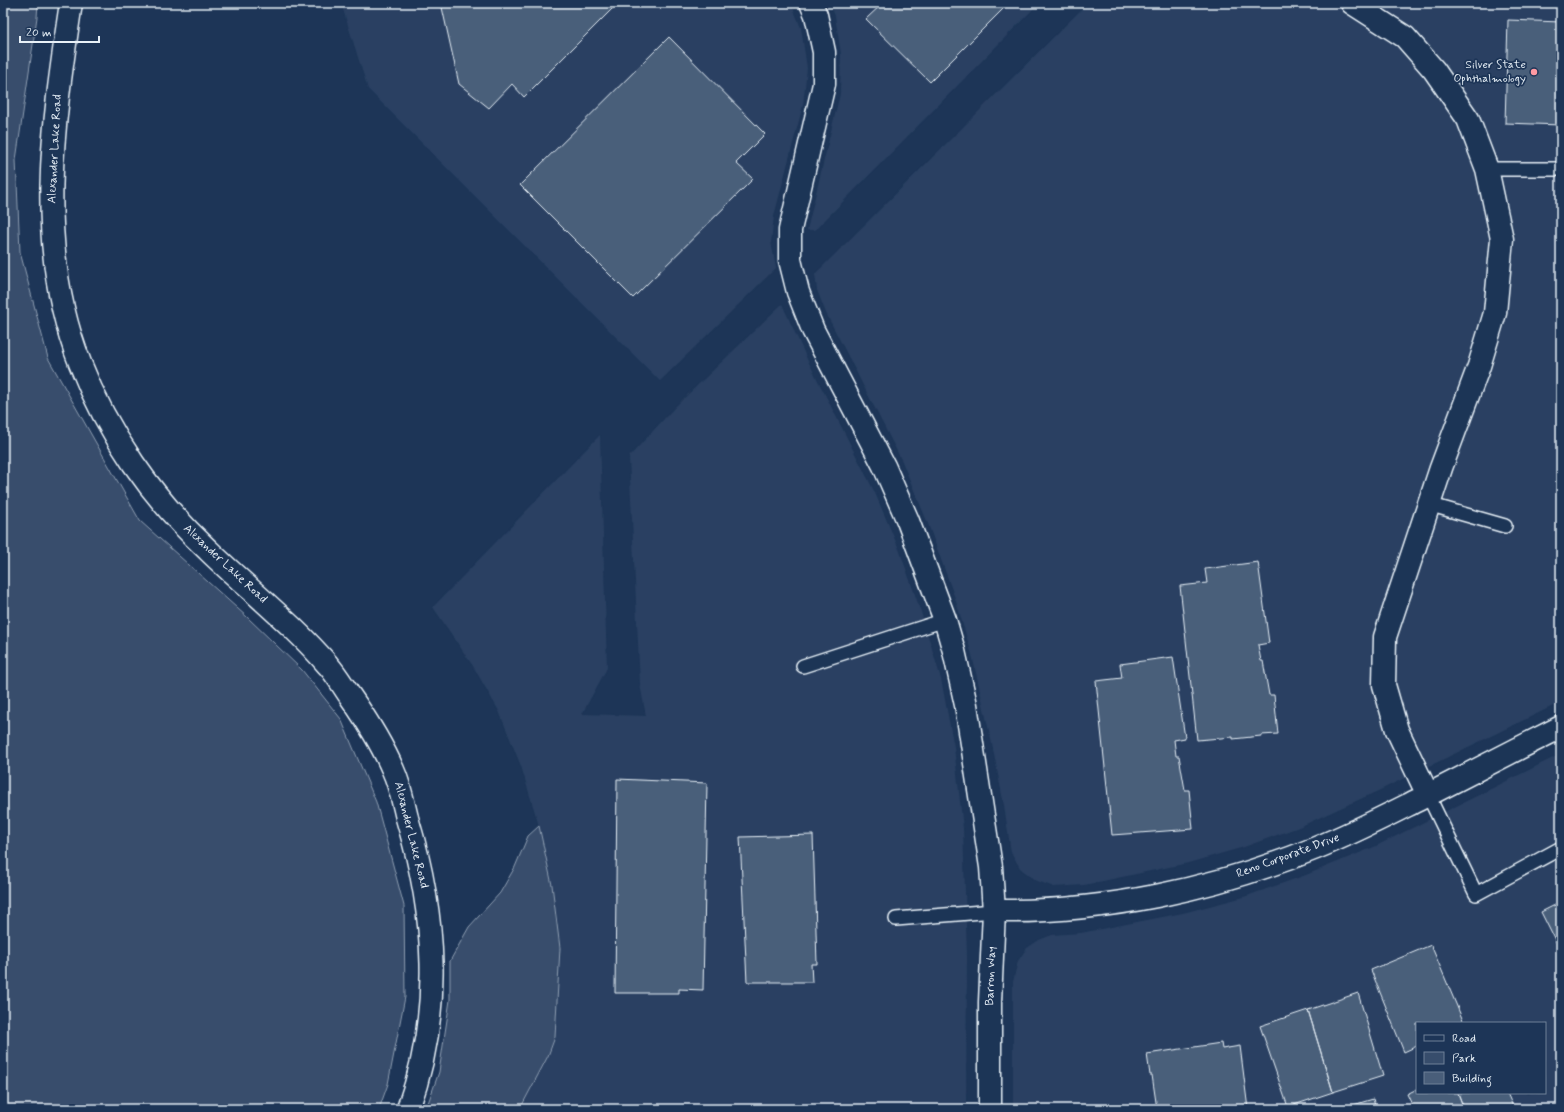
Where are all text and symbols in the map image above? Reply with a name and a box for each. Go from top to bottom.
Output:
scale bar [20,18,99,44]
text: 20 m [26,25,52,41]
place label: Silver State Ophthalmology [1453,57,1526,87]
marker: Silver State Ophthalmology [1529,67,1539,77]
street label: Alexander Lake Road [44,94,66,204]
street label: Alexander Lake Road [180,521,270,607]
street label: Alexander Lake Road [390,780,432,890]
street label: Reno Corporate Drive [1234,830,1342,882]
street label: Barron Way [982,946,1000,1006]
legend [1416,1022,1546,1094]
text: Road [1452,1031,1476,1047]
text: Park [1452,1051,1476,1067]
text: Building [1452,1071,1492,1088]

